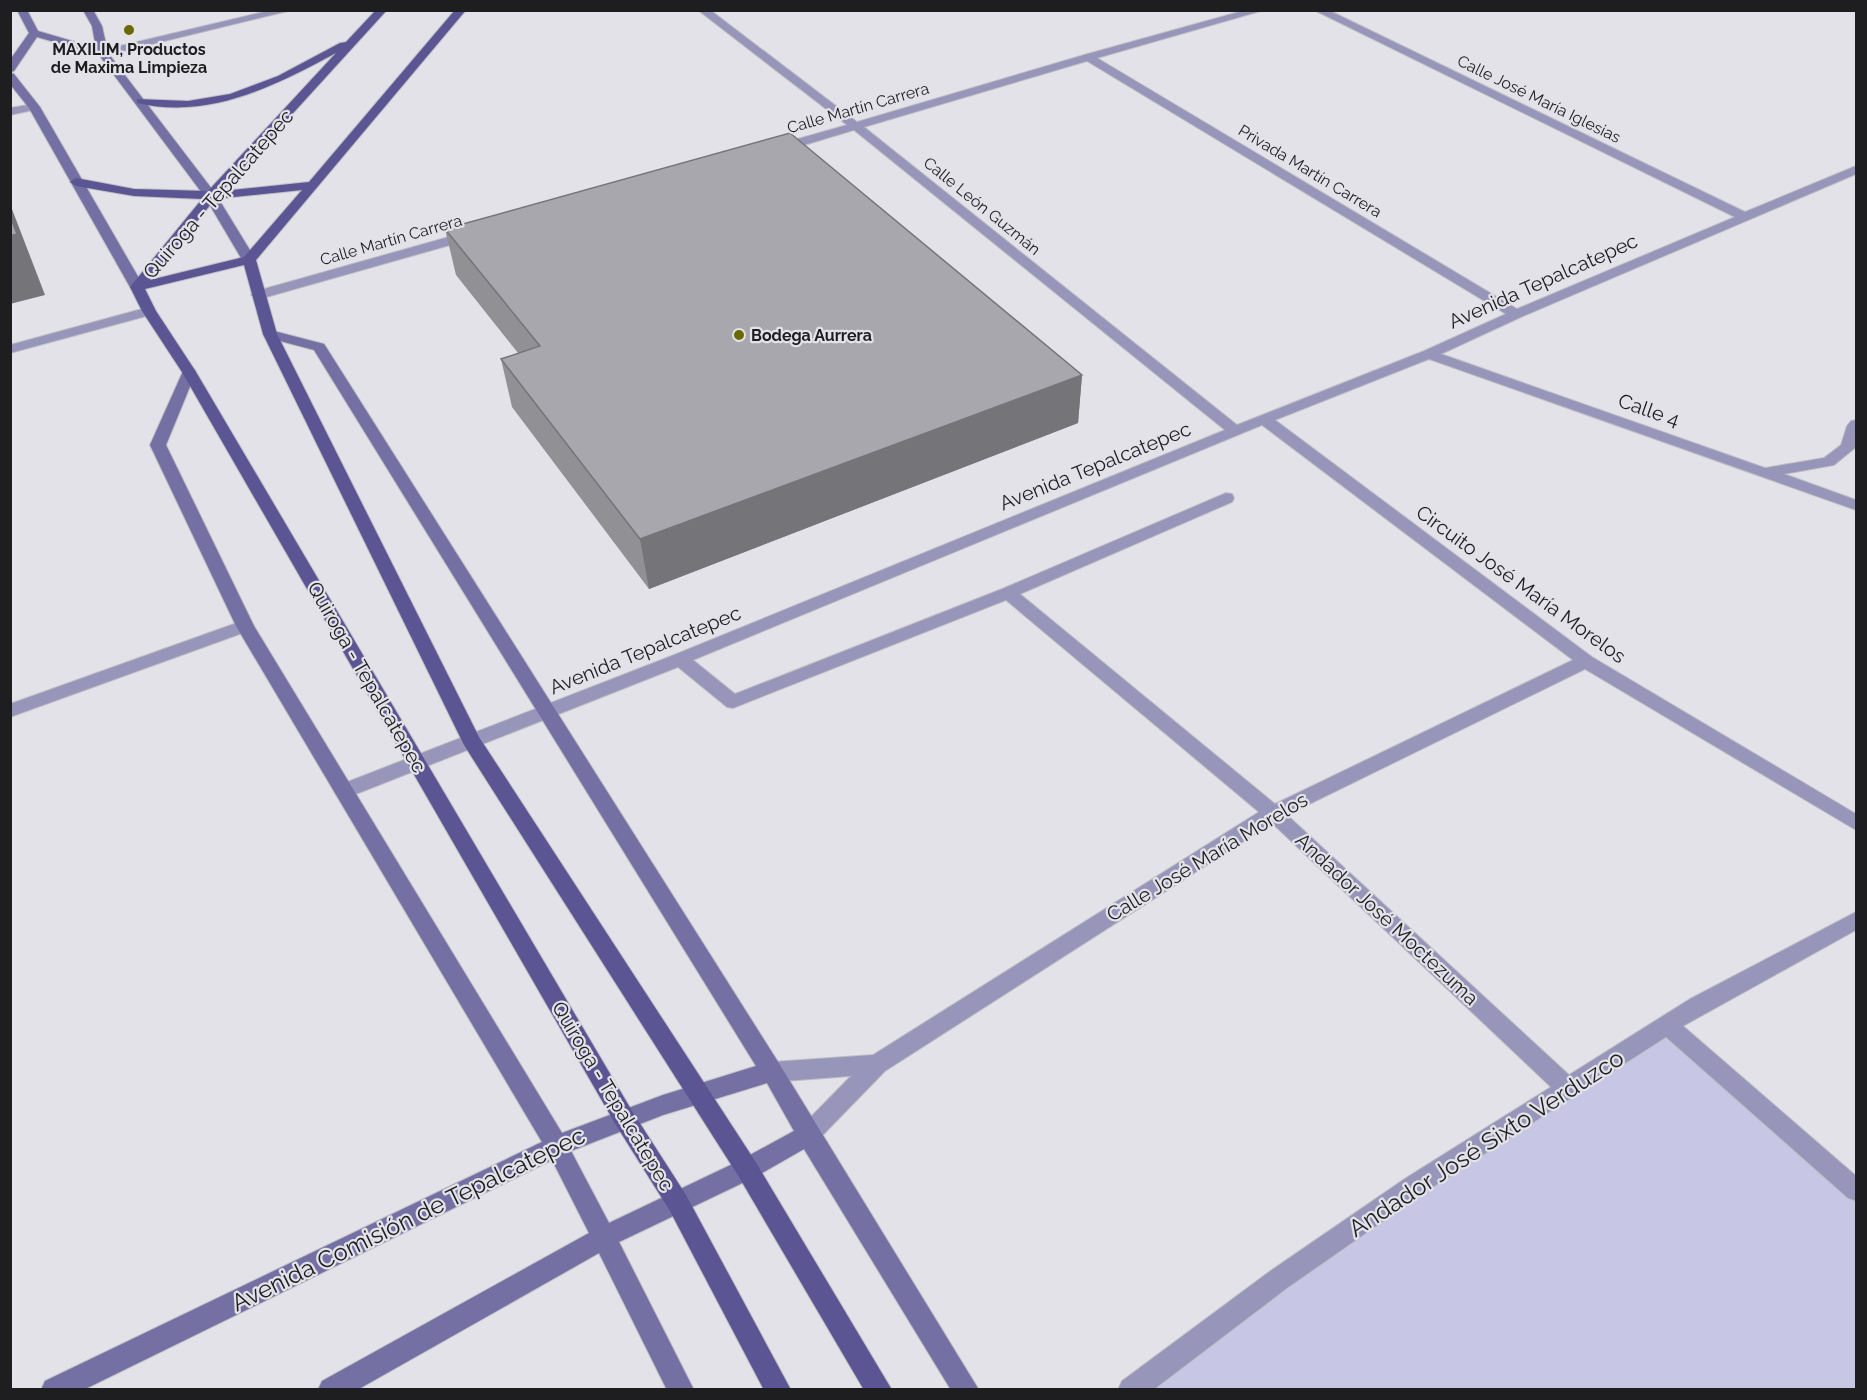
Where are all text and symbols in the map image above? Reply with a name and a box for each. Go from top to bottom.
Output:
marker: MAXILIM, Productos de Maxima Limpieza [122,23,136,37]
place label: MAXILIM, Productos de Maxima Limpieza [51,40,207,77]
street label: Calle José María Iglesias [1454,51,1624,147]
street label: Calle Martín Carrera [785,79,931,137]
street label: Quiroga - Tepalcatepec [138,104,298,284]
street label: Privada Martín Carrera [1235,121,1385,221]
street label: Calle León Guzmán [920,153,1044,259]
street label: Calle Martín Carrera [318,211,464,269]
street label: Avenida Tepalcatepec [1445,228,1641,334]
place label: Bodega Aurrera [751,326,872,345]
marker: Bodega Aurrera [732,328,746,342]
street label: Calle 4 [1615,388,1683,432]
street label: Avenida Tepalcatepec [996,417,1194,515]
street label: Circuito José María Morelos [1411,500,1631,668]
street label: Quiroga - Tepalcatepec [302,577,432,777]
street label: Avenida Tepalcatepec [546,601,744,699]
street label: Calle José María Morelos [1102,787,1312,927]
street label: Andador José Moctezuma [1291,828,1483,1010]
street label: Quiroga - Tepalcatepec [547,997,679,1195]
street label: Andador José Sixto Verduzco [1343,1043,1629,1243]
street label: Avenida Comisión de Tepalcatepec [227,1121,589,1317]

